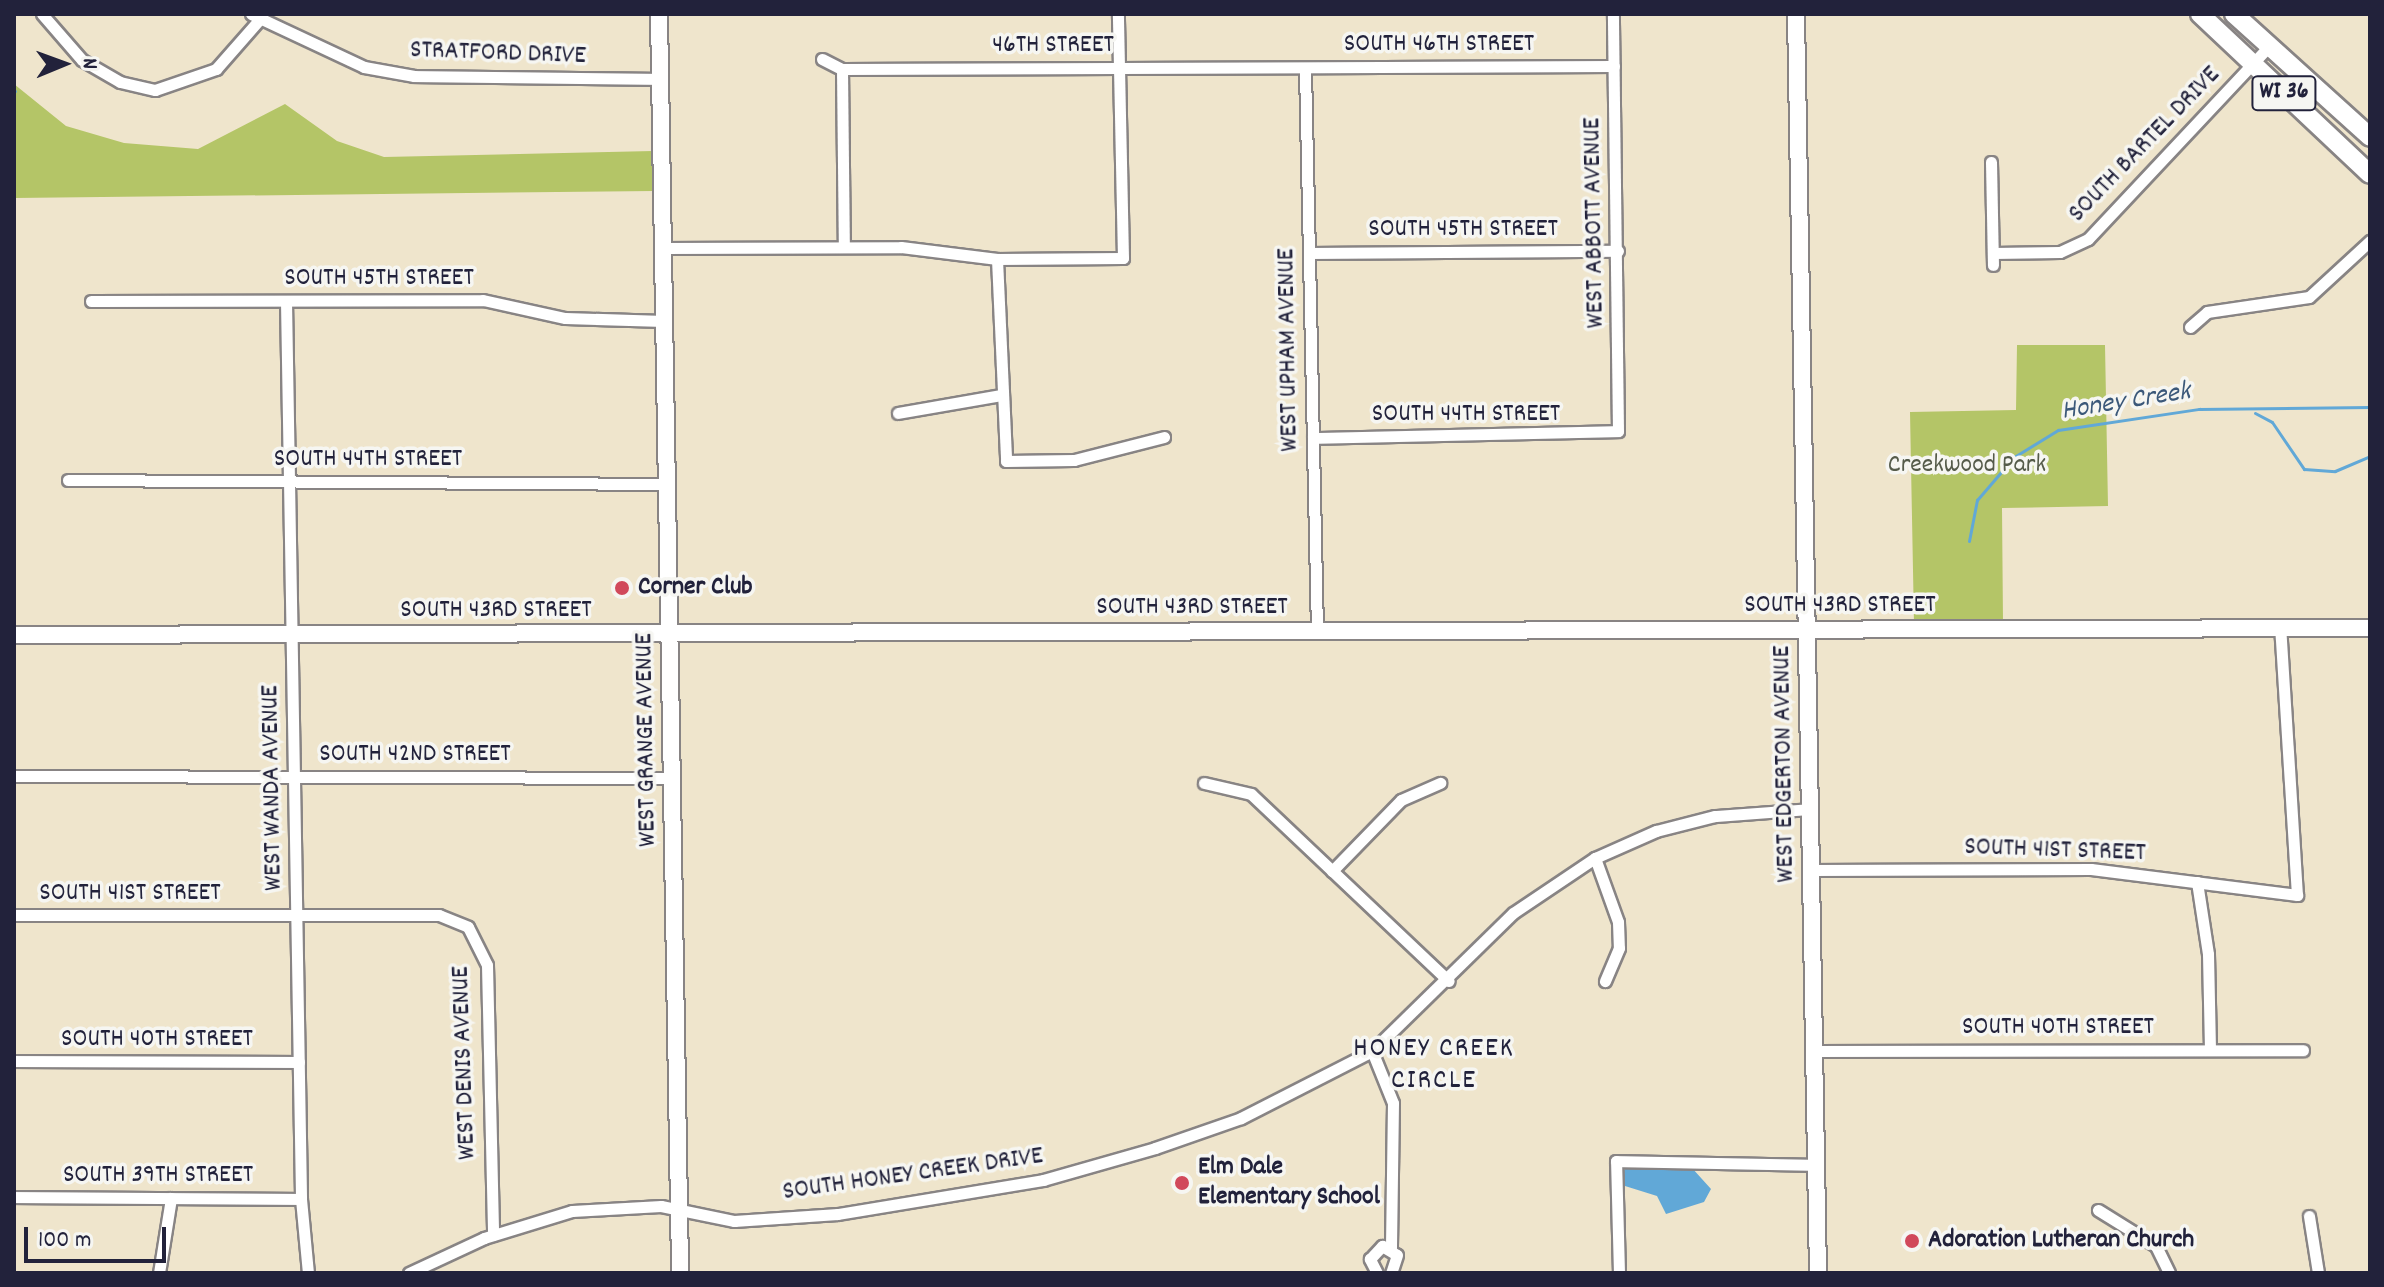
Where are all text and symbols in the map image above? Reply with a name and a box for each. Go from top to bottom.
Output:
north arrow [24,24,104,104]
street label: SOUTH 46TH STREET [1344,29,1534,61]
street label: 46TH STREET [992,30,1114,62]
street label: STRATFORD DRIVE [409,35,587,73]
text: N [73,58,104,69]
street label: SOUTH BARTEL DRIVE [2063,60,2227,230]
road number: WI 36 [2250,73,2318,113]
street label: WEST ABBOTT AVENUE [1578,117,1612,329]
street label: SOUTH 45TH STREET [1368,214,1558,246]
street label: WEST UPHAM AVENUE [1272,248,1306,452]
street label: SOUTH 45TH STREET [284,263,474,295]
water label: Honey Creek [2059,376,2193,430]
street label: SOUTH 44TH STREET [1372,399,1560,431]
street label: SOUTH 44TH STREET [274,444,462,476]
park label: Creekwood Park [1888,450,2046,482]
place label: Corner Club [638,572,753,604]
marker: Corner Club [613,579,631,597]
street label: SOUTH 43RD STREET [1744,590,1936,622]
street label: SOUTH 43RD STREET [1096,592,1288,624]
street label: SOUTH 43RD STREET [400,595,592,627]
street label: WEST GRANGE AVENUE [630,633,664,847]
street label: WEST EDGERTON AVENUE [1767,645,1803,883]
street label: WEST WANDA AVENUE [256,685,290,891]
street label: SOUTH 42ND STREET [319,739,511,771]
street label: SOUTH 41ST STREET [1964,832,2146,870]
street label: SOUTH 41ST STREET [39,878,221,910]
street label: WEST DENIS AVENUE [446,966,484,1160]
street label: SOUTH 40TH STREET [1962,1012,2154,1044]
street label: SOUTH 40TH STREET [61,1024,253,1056]
district label: HONEY CREEK CIRCLE [1353,1033,1515,1099]
street label: SOUTH HONEY CREEK DRIVE [781,1141,1045,1209]
place label: Elm Dale Elementary School [1198,1152,1380,1214]
street label: SOUTH 39TH STREET [63,1160,253,1192]
marker: Elm Dale Elementary School [1173,1174,1191,1192]
scale bar [28,1211,170,1261]
text: 100 m [38,1224,91,1258]
place label: Adoration Lutheran Church [1928,1225,2194,1257]
marker: Adoration Lutheran Church [1903,1232,1921,1250]

